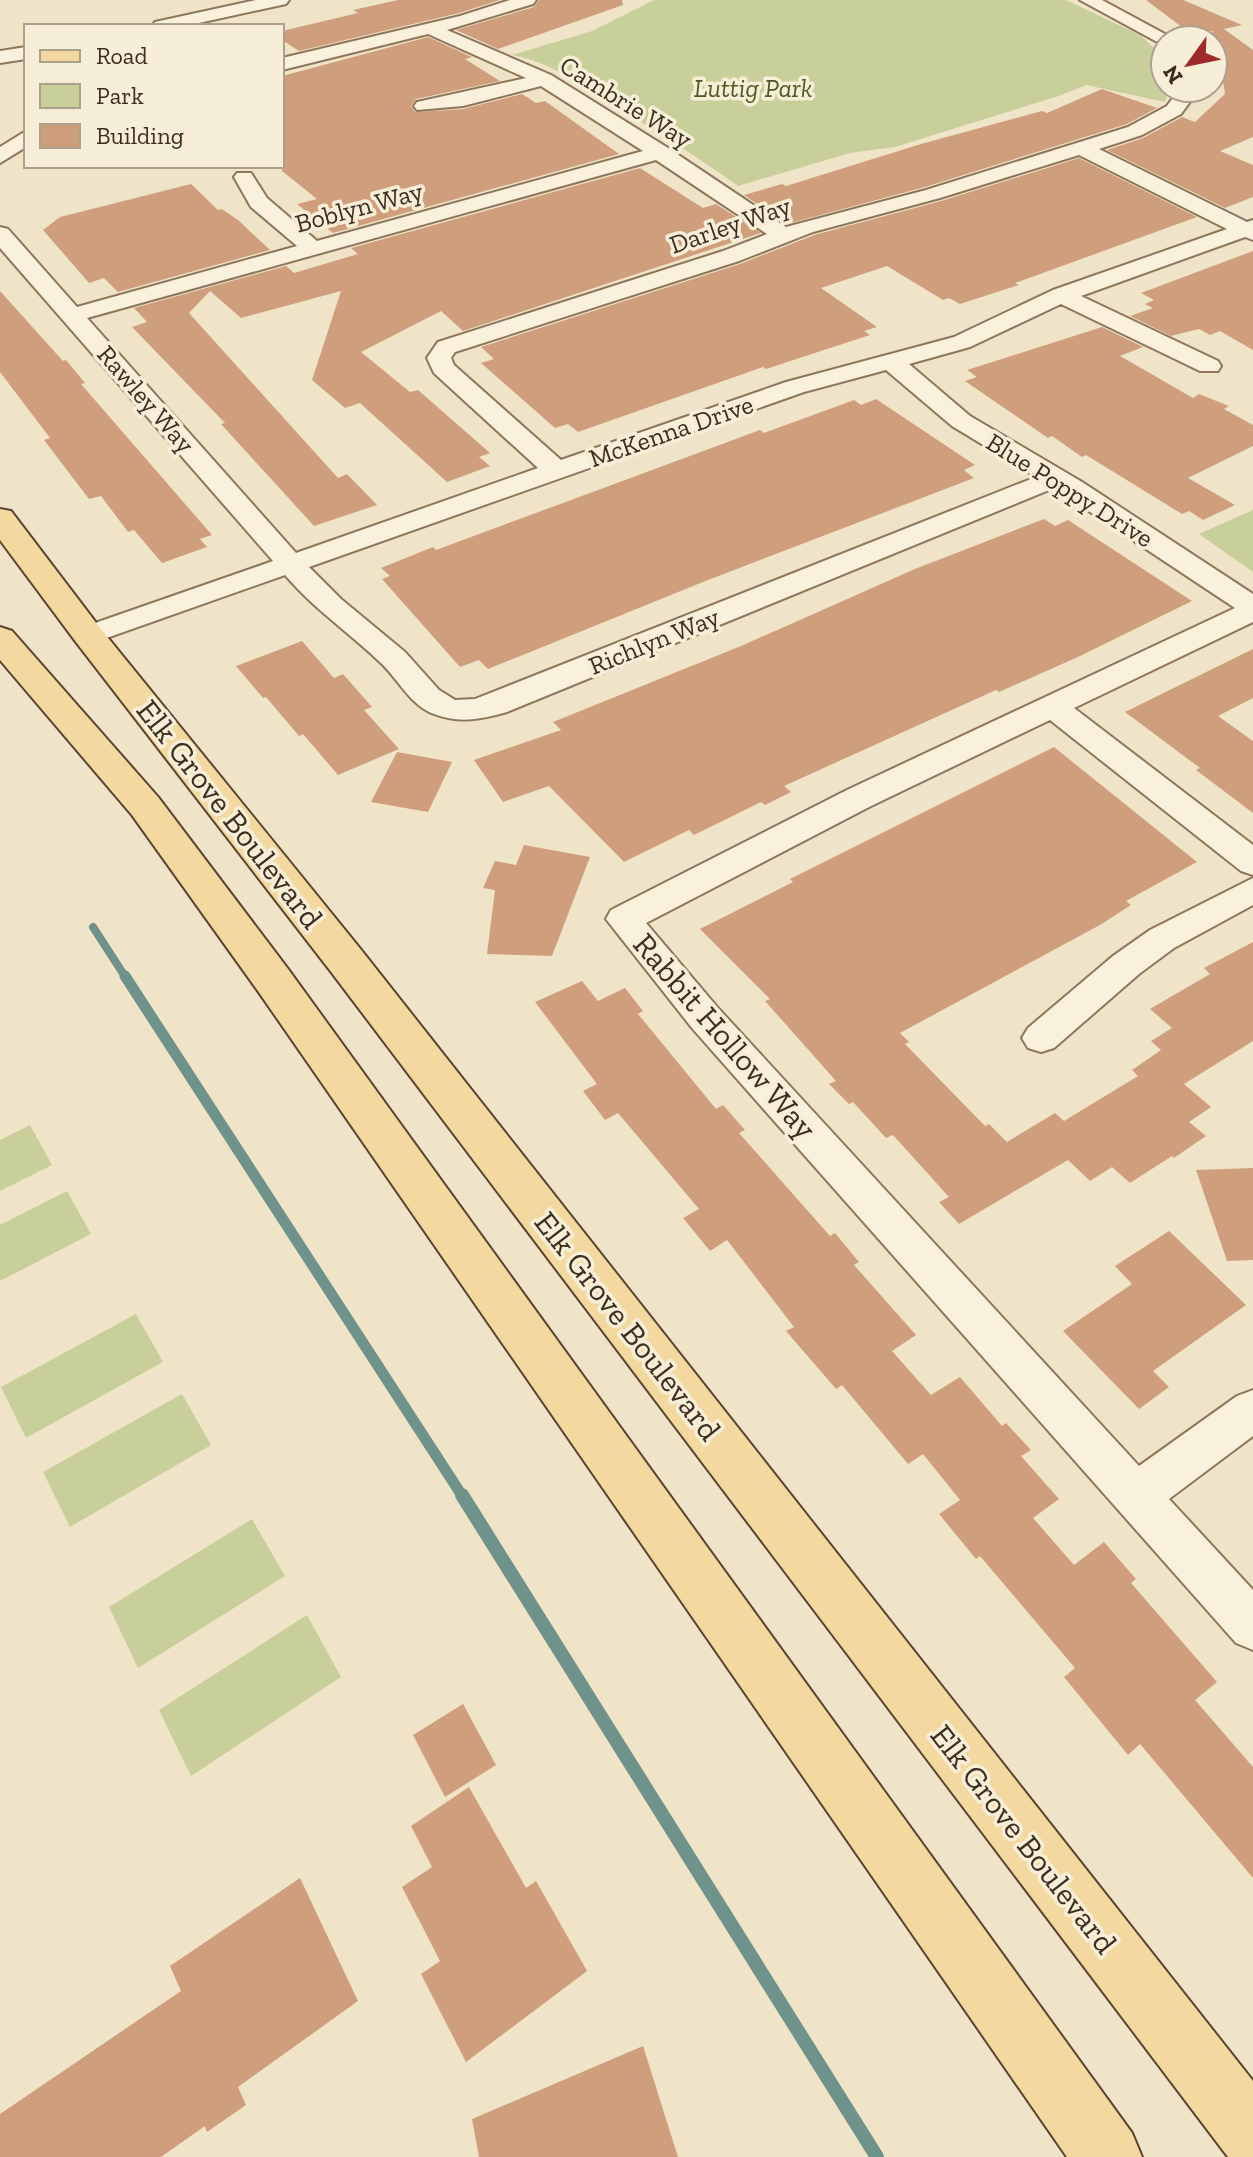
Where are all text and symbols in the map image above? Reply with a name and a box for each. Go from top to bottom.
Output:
legend [24,24,284,168]
north arrow [1149,24,1229,104]
text: Road [96,41,148,70]
street label: Cambrie Way [554,49,699,156]
text: N [1157,60,1189,89]
park label: Luttig Park [694,72,812,104]
text: Park [96,81,144,110]
text: Building [96,121,184,150]
street label: Boblyn Way [292,174,427,239]
street label: Darley Way [665,189,796,261]
street label: Rawley Way [90,338,202,460]
street label: McKenna Drive [585,388,757,474]
street label: Blue Poppy Drive [981,426,1159,554]
street label: Richlyn Way [584,600,725,682]
street label: Elk Grove Boulevard [129,692,331,936]
street label: Rabbit Hollow Way [625,925,825,1147]
street label: Elk Grove Boulevard [527,1204,729,1448]
street label: Elk Grove Boulevard [923,1717,1125,1961]

